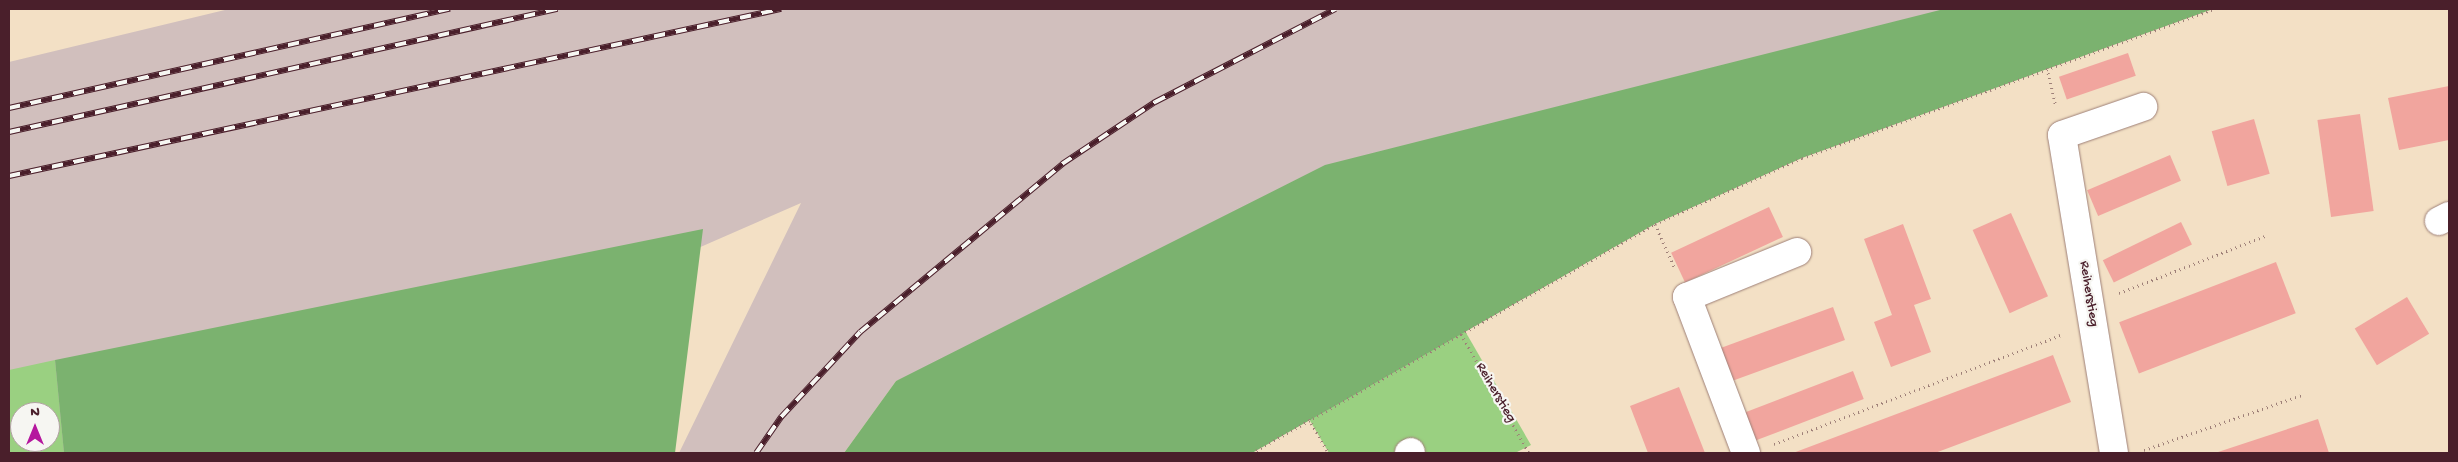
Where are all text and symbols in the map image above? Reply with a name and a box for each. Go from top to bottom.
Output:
street label: Reiherstieg [2075,260,2101,328]
street label: Reiherstieg [1471,360,1519,426]
north arrow [10,402,60,452]
text: N [30,404,40,421]

